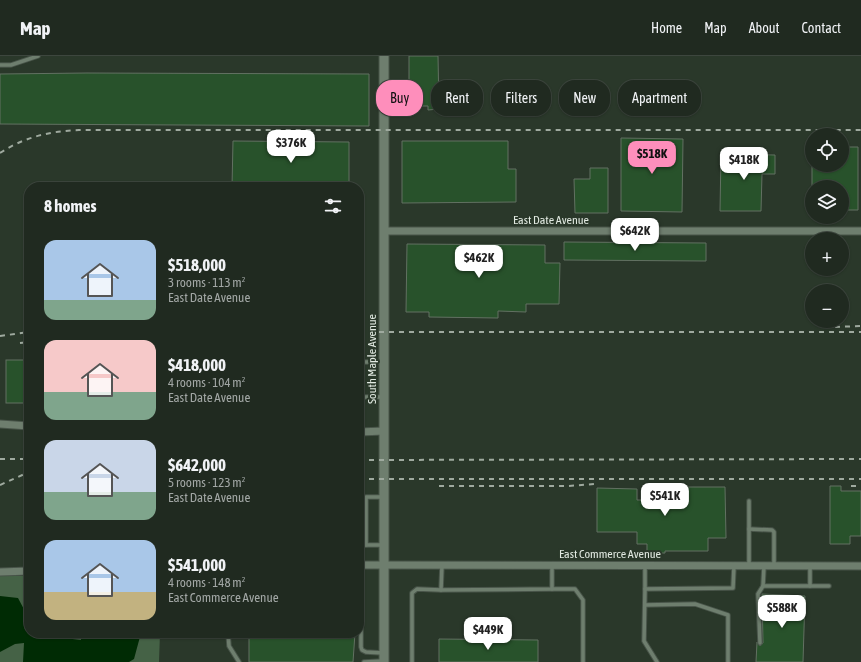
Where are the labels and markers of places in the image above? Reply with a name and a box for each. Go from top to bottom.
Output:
pin: $376K [263,130,319,164]
pin: $518K [624,141,680,175]
pin: $418K [716,147,772,181]
pin: $642K [607,218,663,252]
pin: $462K [451,245,507,279]
pin: $541K [637,483,693,517]
pin: $588K [754,595,810,629]
pin: $449K [460,617,516,651]

